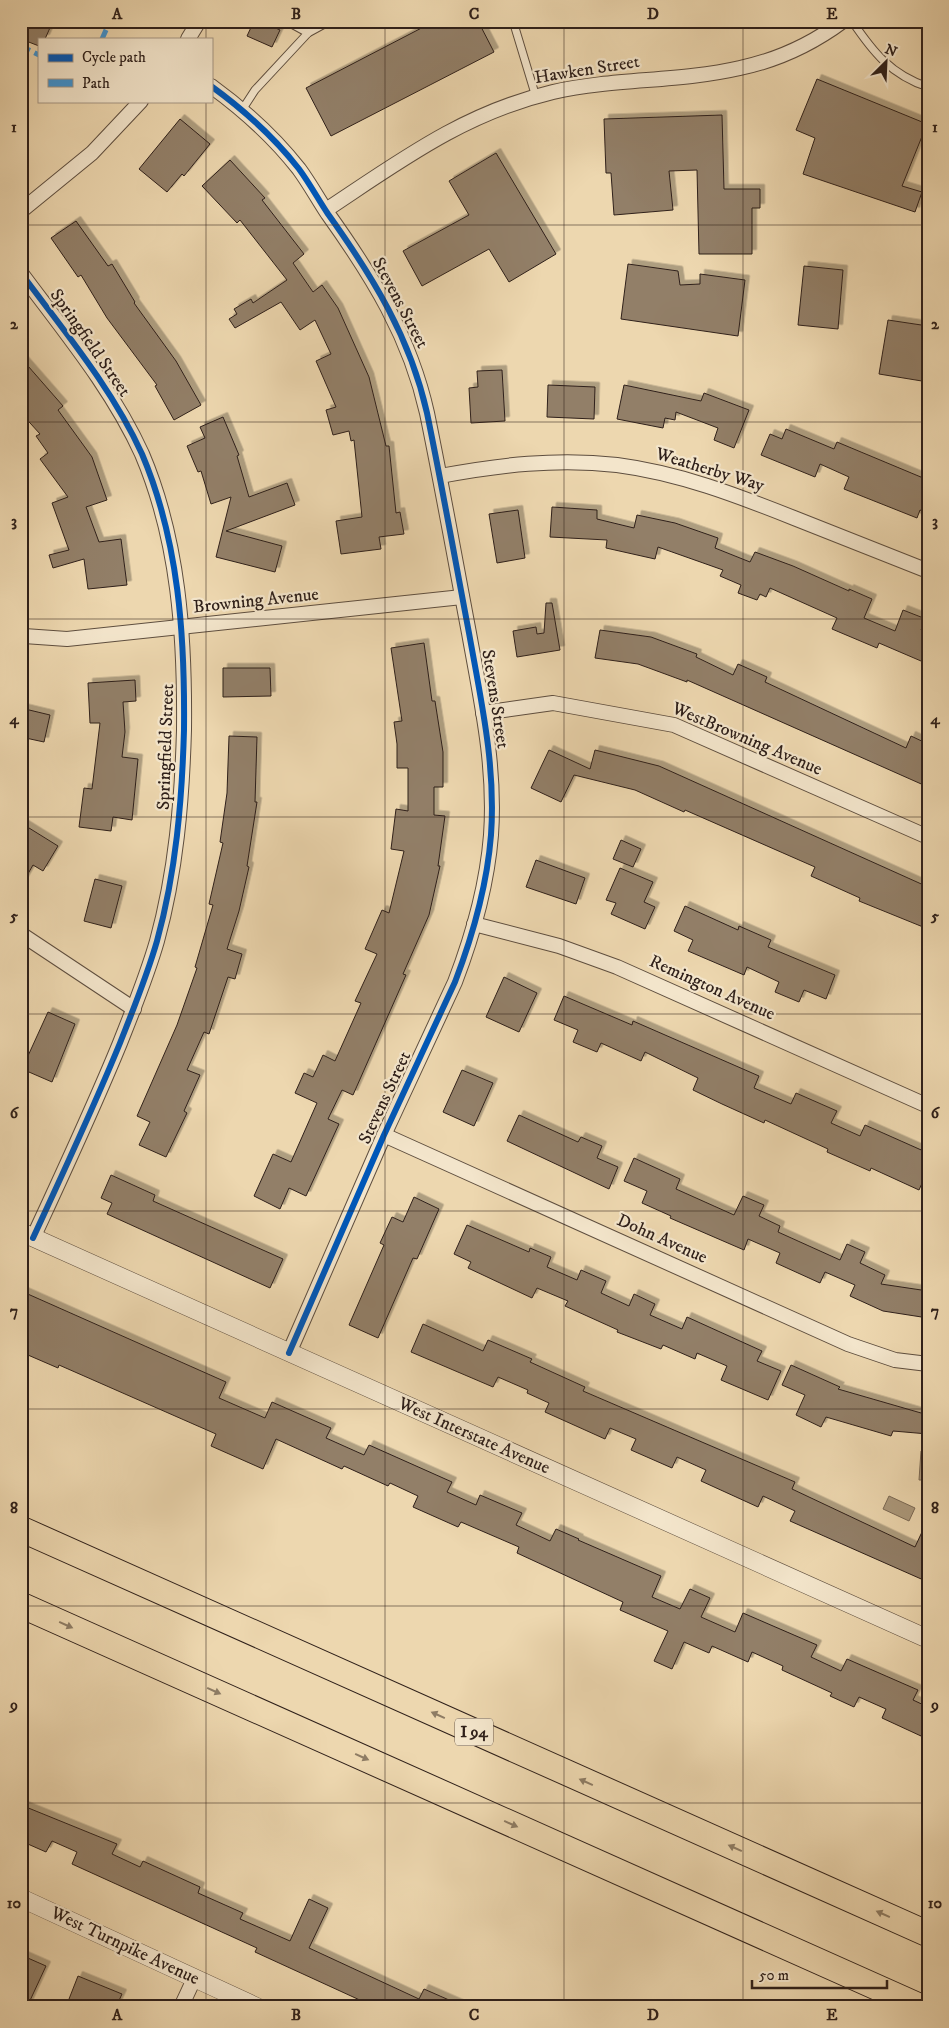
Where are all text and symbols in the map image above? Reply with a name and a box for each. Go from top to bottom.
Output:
text: A [111,4,123,24]
text: B [291,4,301,24]
text: C [469,4,479,24]
text: D [647,4,659,24]
text: E [826,4,838,24]
legend [38,38,212,102]
north arrow [862,38,912,88]
text: N [882,40,900,62]
text: Cycle path [82,48,146,67]
street label: Hawken Street [533,51,641,89]
text: Path [82,74,110,93]
text: 1 [11,117,17,137]
text: 1 [932,117,938,137]
street label: Stevens Street [367,254,433,352]
street label: Springfield Street [45,285,135,401]
text: 2 [10,314,19,334]
text: 2 [931,314,940,334]
street label: Weatherby Way [652,443,767,497]
text: 3 [11,511,17,531]
text: 3 [932,511,938,531]
street label: Browning Avenue [192,583,320,619]
street label: Stevens Street [476,648,514,750]
street label: Springfield Street [153,683,179,811]
street label: WestBrowning Avenue [668,697,825,781]
text: 4 [8,709,19,729]
text: 4 [929,709,940,729]
text: 5 [9,906,18,926]
text: 5 [930,906,939,926]
street label: Remington Avenue [646,950,778,1026]
street label: Stevens Street [354,1048,416,1148]
text: 6 [10,1103,20,1123]
text: 6 [931,1103,941,1123]
street label: Dohn Avenue [613,1209,711,1269]
text: 7 [10,1301,18,1321]
text: 7 [931,1301,939,1321]
street label: West Interstate Avenue [394,1392,553,1479]
text: 8 [10,1498,18,1518]
text: 8 [931,1498,939,1518]
one-way arrow [59,1621,73,1629]
one-way arrow [207,1687,221,1695]
text: 9 [9,1695,18,1715]
text: 9 [930,1695,939,1715]
one-way arrow [431,1711,445,1719]
road number: I 94 [455,1718,493,1745]
one-way arrow [355,1753,370,1762]
one-way arrow [579,1777,593,1785]
one-way arrow [504,1820,518,1828]
one-way arrow [728,1843,742,1851]
text: 10 [7,1893,22,1913]
text: 10 [928,1893,943,1913]
street label: West Turnpike Avenue [46,1901,203,1990]
one-way arrow [876,1909,890,1917]
scale bar [752,1958,886,1990]
text: 50 m [759,1966,789,1985]
text: A [111,2005,123,2025]
text: B [291,2005,301,2025]
text: C [469,2005,479,2025]
text: D [647,2005,659,2025]
text: E [826,2005,838,2025]

